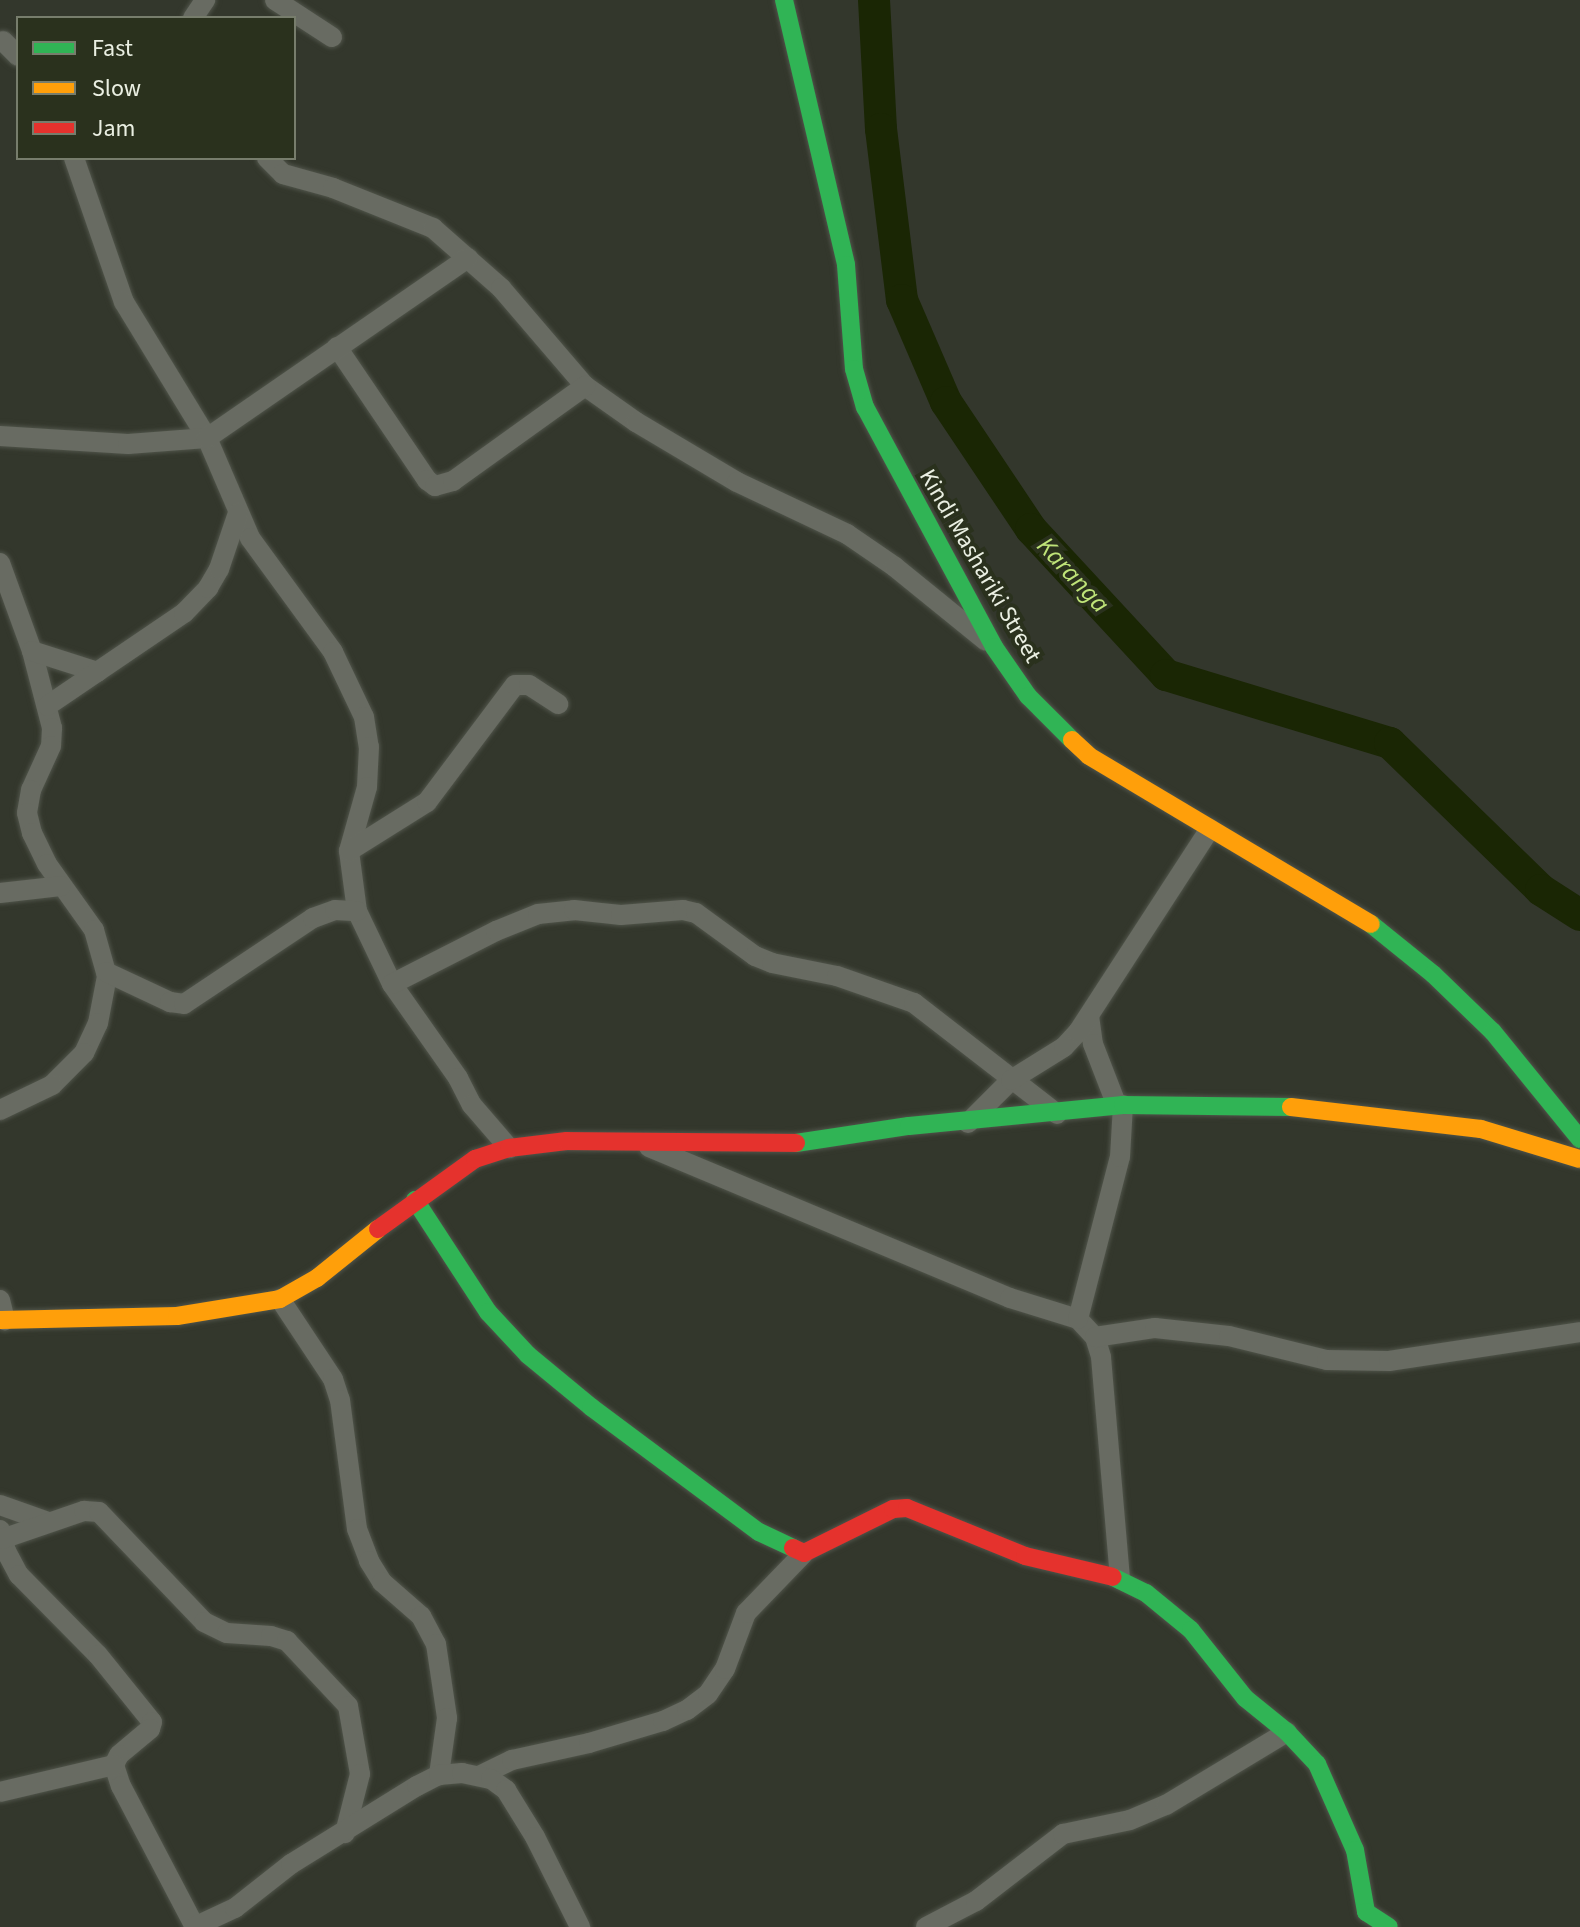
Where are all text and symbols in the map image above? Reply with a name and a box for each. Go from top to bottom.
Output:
legend [16,16,296,160]
text: Fast [92,31,133,66]
text: Slow [92,71,141,106]
text: Jam [92,111,136,146]
street label: Kindi Mashariki Street [913,464,1047,668]
water label: Karanga [1030,531,1116,619]

